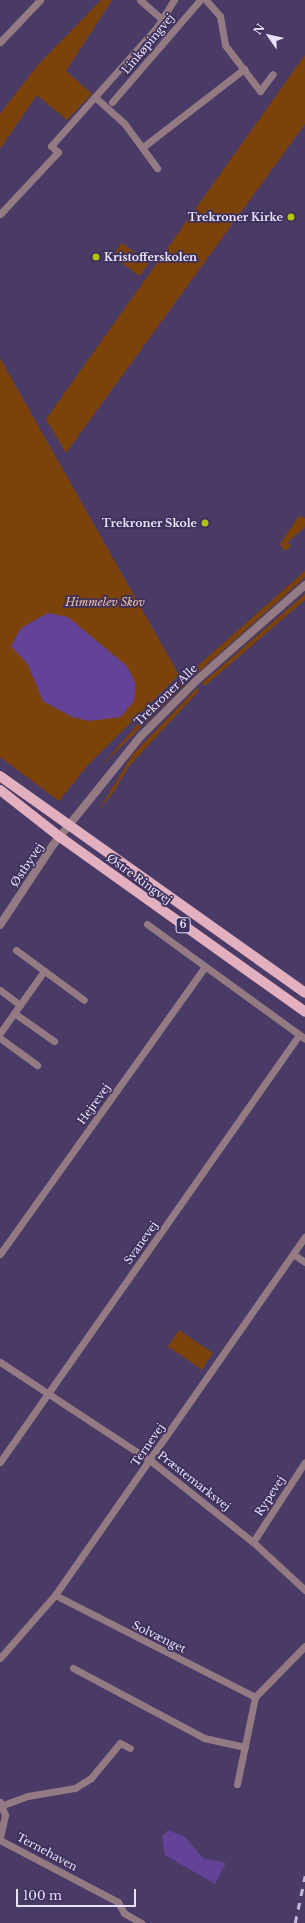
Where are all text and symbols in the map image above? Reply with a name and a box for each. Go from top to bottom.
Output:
street label: Linkøpingvej [119,11,177,77]
north arrow [249,16,289,56]
text: N [250,21,268,37]
place label: Trekroner Kirke [188,210,283,224]
marker: Trekroner Kirke [286,212,296,222]
place label: Kristofferskolen [104,250,197,264]
marker: Kristofferskolen [91,252,101,262]
place label: Trekroner Skole [102,516,197,530]
marker: Trekroner Skole [200,518,210,528]
park label: Himmelev Skov [65,595,145,609]
street label: Trekroner Alle [132,661,200,729]
street label: Østbyvej [8,841,46,889]
street label: Østre Ringvej [104,851,174,907]
road number: 6 [175,917,191,933]
street label: Hejrevej [75,1081,113,1127]
street label: Svanevej [121,1219,161,1267]
street label: Ternevej [129,1421,167,1469]
street label: Præstemarksvej [155,1449,233,1513]
street label: Rypevej [252,1474,288,1518]
street label: Solvænget [130,1618,188,1656]
street label: Ternehaven [14,1830,80,1874]
scale bar [18,1881,138,1907]
text: 100 m [23,1888,62,1903]

